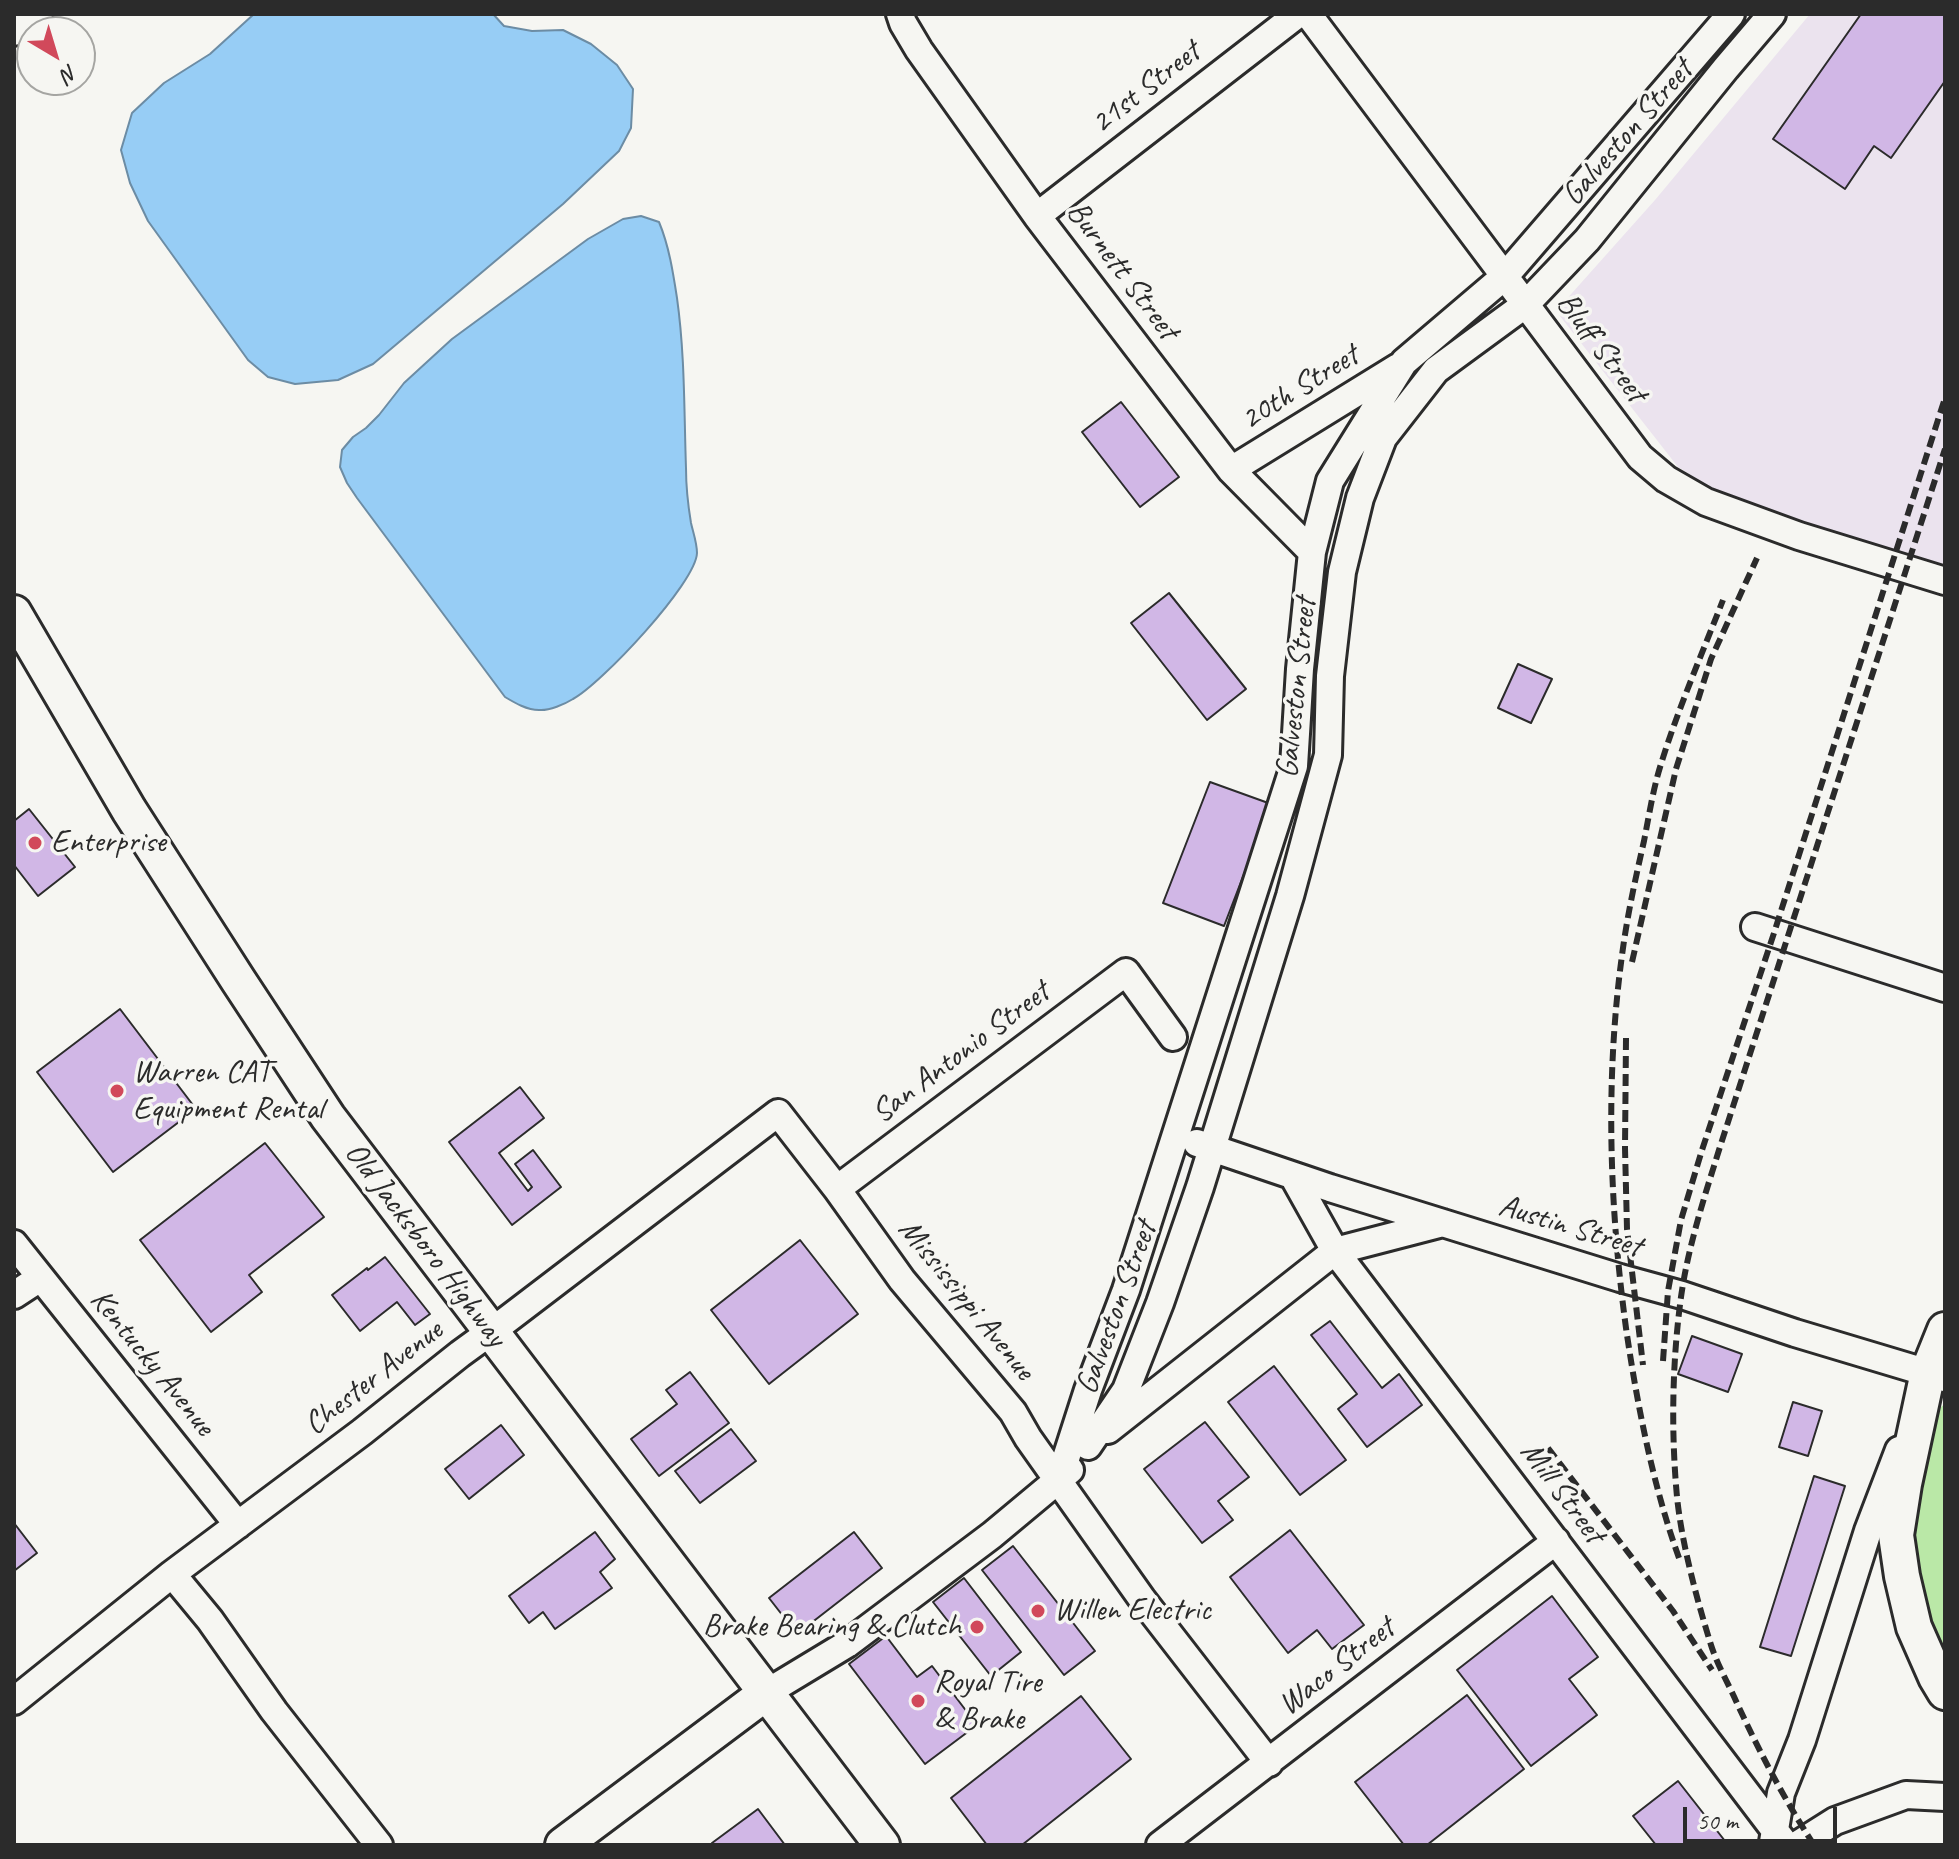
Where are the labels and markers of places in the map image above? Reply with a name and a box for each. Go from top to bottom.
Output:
place label: Enterprise [51,824,166,862]
marker: Enterprise [26,834,44,852]
place label: Warren CAT Equipment Rental [133,1054,323,1129]
marker: Warren CAT Equipment Rental [108,1082,126,1100]
place label: Willen Electric [1054,1592,1211,1630]
marker: Willen Electric [1029,1602,1047,1620]
place label: Brake Bearing & Clutch [703,1608,961,1646]
marker: Brake Bearing & Clutch [968,1618,986,1636]
place label: Royal Tire & Brake [934,1664,1041,1739]
marker: Royal Tire & Brake [909,1692,927,1710]

